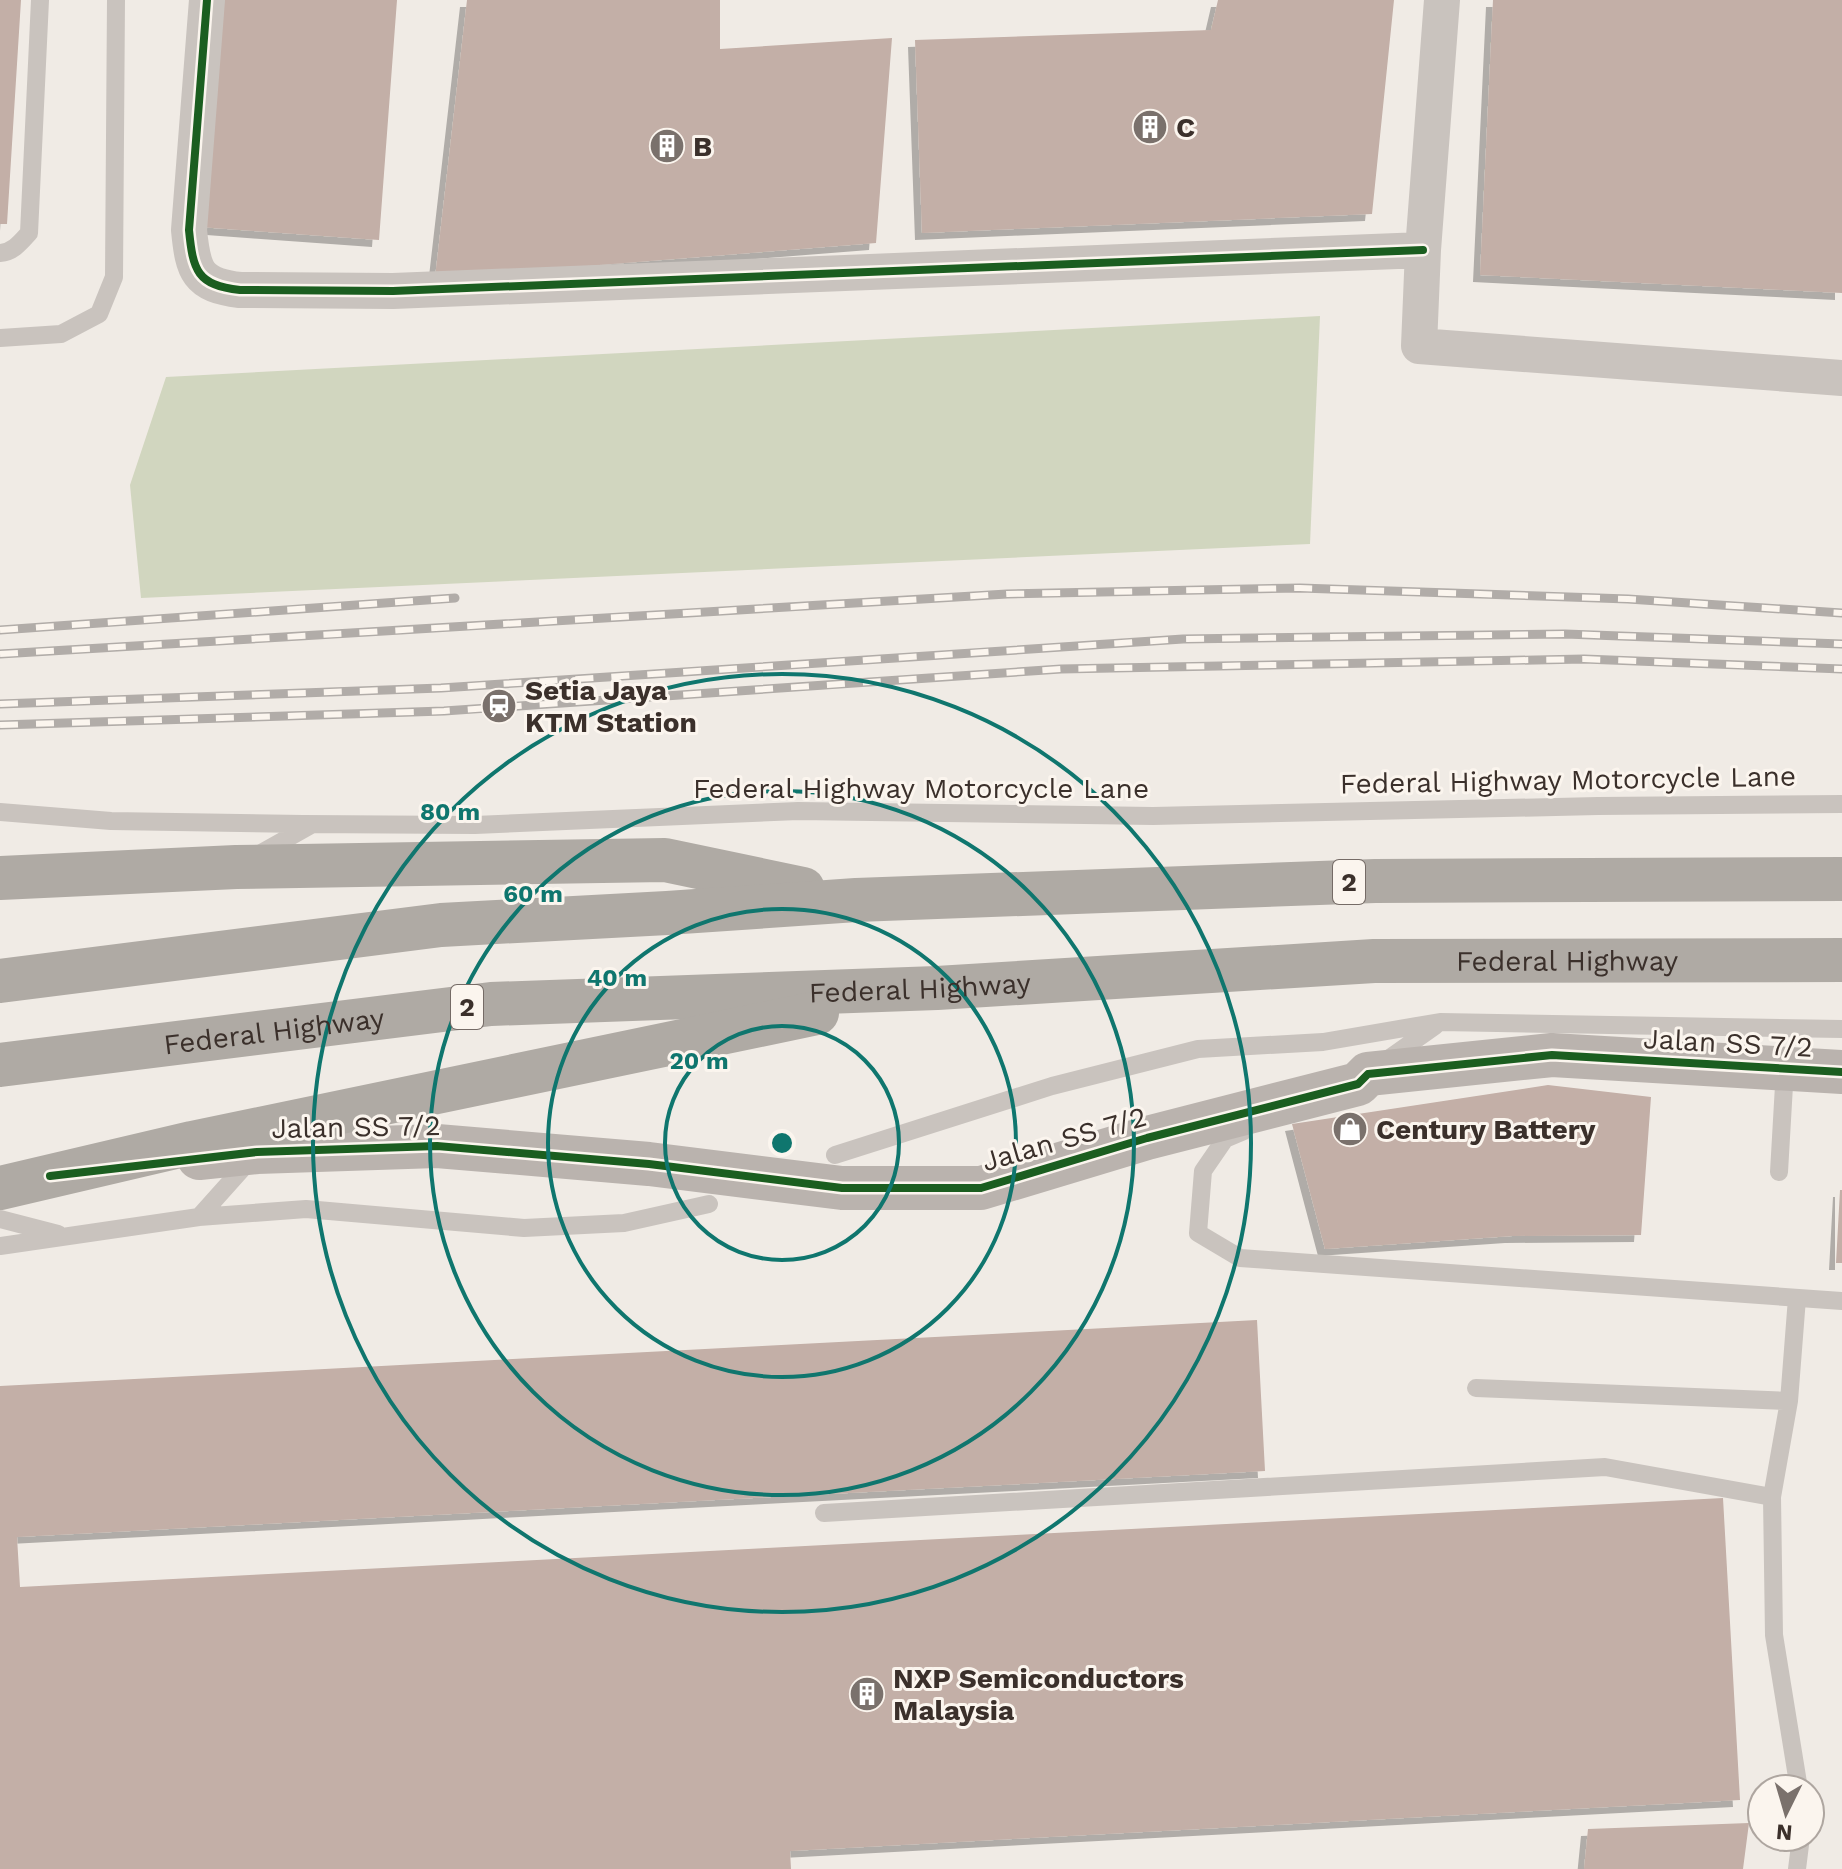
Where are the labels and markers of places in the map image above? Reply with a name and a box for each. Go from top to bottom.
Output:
building icon: C [1131,108,1169,146]
place label: C [1176,111,1195,144]
building icon: B [648,127,686,165]
place label: B [693,130,712,163]
place label: Setia Jaya KTM Station [525,674,697,739]
station icon: Setia Jaya KTM Station [480,687,518,725]
shop icon: Century Battery [1331,1110,1369,1148]
place label: Century Battery [1376,1113,1596,1146]
centre of rings [768,1129,796,1157]
place label: NXP Semiconductors Malaysia [893,1662,1184,1727]
building icon: NXP Semiconductors Malaysia [848,1675,886,1713]

